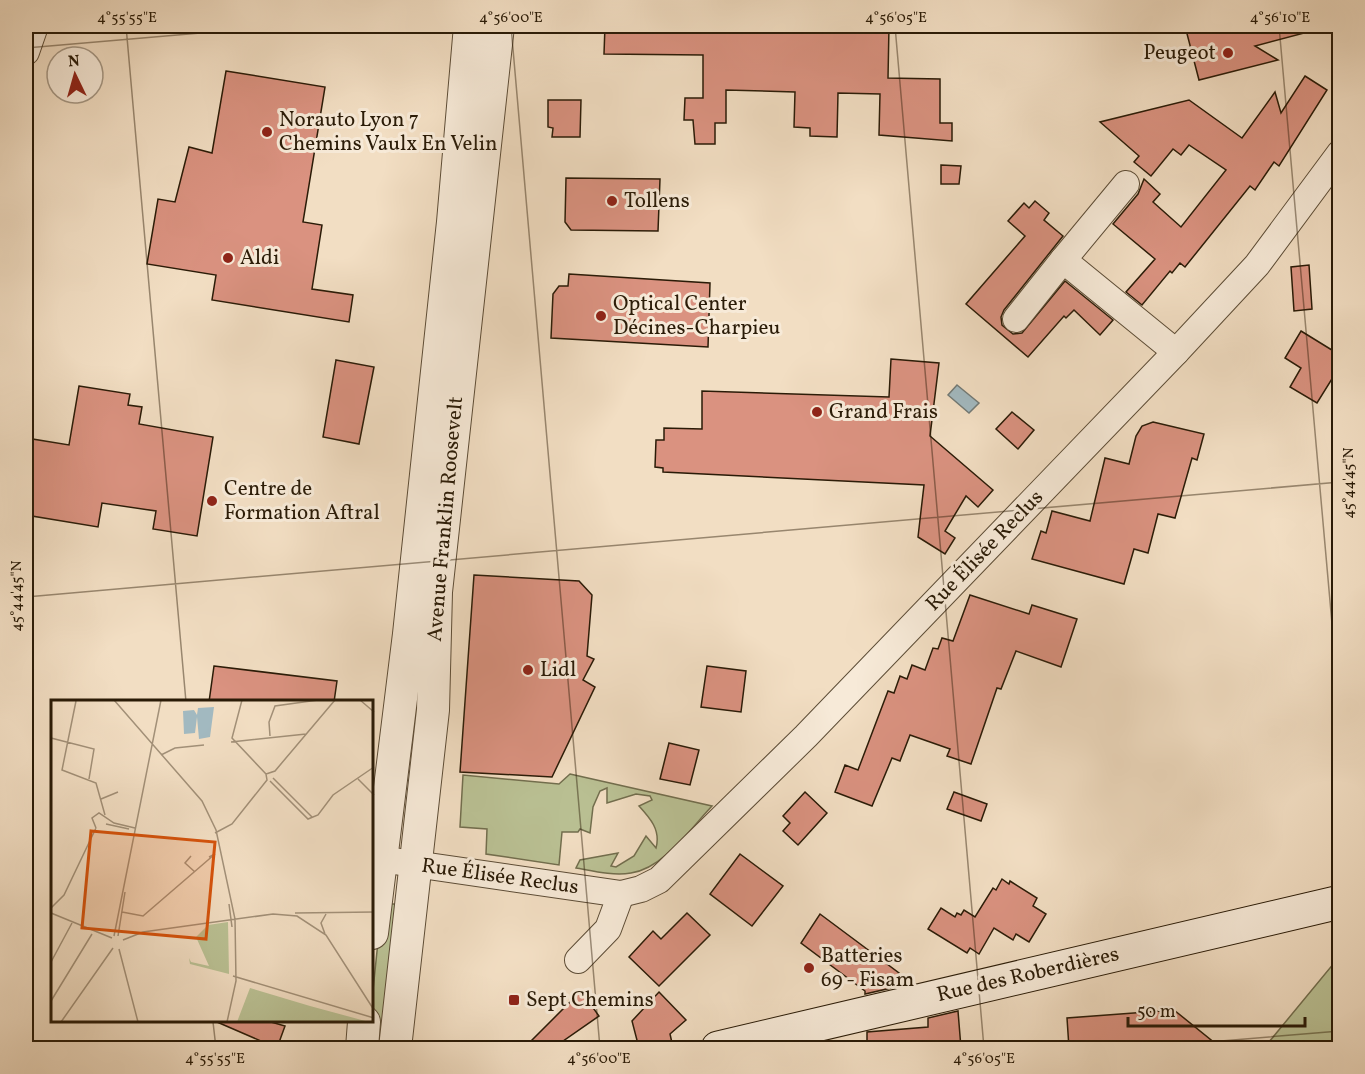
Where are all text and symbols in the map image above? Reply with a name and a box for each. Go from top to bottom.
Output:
text: 4°55'55"E [97,8,157,29]
text: 4°56'00"E [479,8,543,29]
text: 4°56'05"E [865,8,927,29]
text: 4°56'10"E [1250,8,1310,29]
place label: Peugeot [1143,39,1216,68]
north arrow [45,45,105,105]
marker: Peugeot [1221,46,1235,60]
text: N [67,51,81,74]
place label: Norauto Lyon 7 Chemins Vaulx En Velin [279,106,498,159]
marker: Norauto Lyon 7 Chemins Vaulx En Velin [260,125,274,139]
place label: Tollens [624,187,690,216]
marker: Tollens [605,194,619,208]
place label: Aldi [240,244,279,273]
marker: Aldi [221,251,235,265]
place label: Optical Center Décines-Charpieu [613,290,780,343]
marker: Optical Center Décines-Charpieu [594,309,608,323]
street label: Avenue Franklin Roosevelt [421,395,471,643]
place label: Grand Frais [829,398,938,427]
marker: Grand Frais [810,405,824,419]
text: 45°44'45"N [1339,447,1360,519]
place label: Centre de Formation Aftral [224,475,380,528]
street label: Rue Élisée Reclus [919,484,1051,618]
marker: Centre de Formation Aftral [205,494,219,508]
text: 45°44'45"N [7,560,28,632]
place label: Lidl [540,656,576,685]
marker: Lidl [521,663,535,677]
inset map [51,700,374,1023]
street label: Rue Élisée Reclus [419,852,581,902]
street label: Rue des Roberdières [934,940,1122,1010]
place label: Batteries 69 - Fisam [821,942,914,995]
marker: Batteries 69 - Fisam [802,961,816,975]
place label: Sept Chemins [526,986,654,1015]
scale bar [1128,990,1305,1028]
marker: Sept Chemins [507,993,521,1007]
text: 50 m [1137,1000,1176,1025]
text: 4°55'55"E [185,1049,245,1070]
text: 4°56'00"E [567,1049,631,1070]
text: 4°56'05"E [953,1049,1015,1070]

